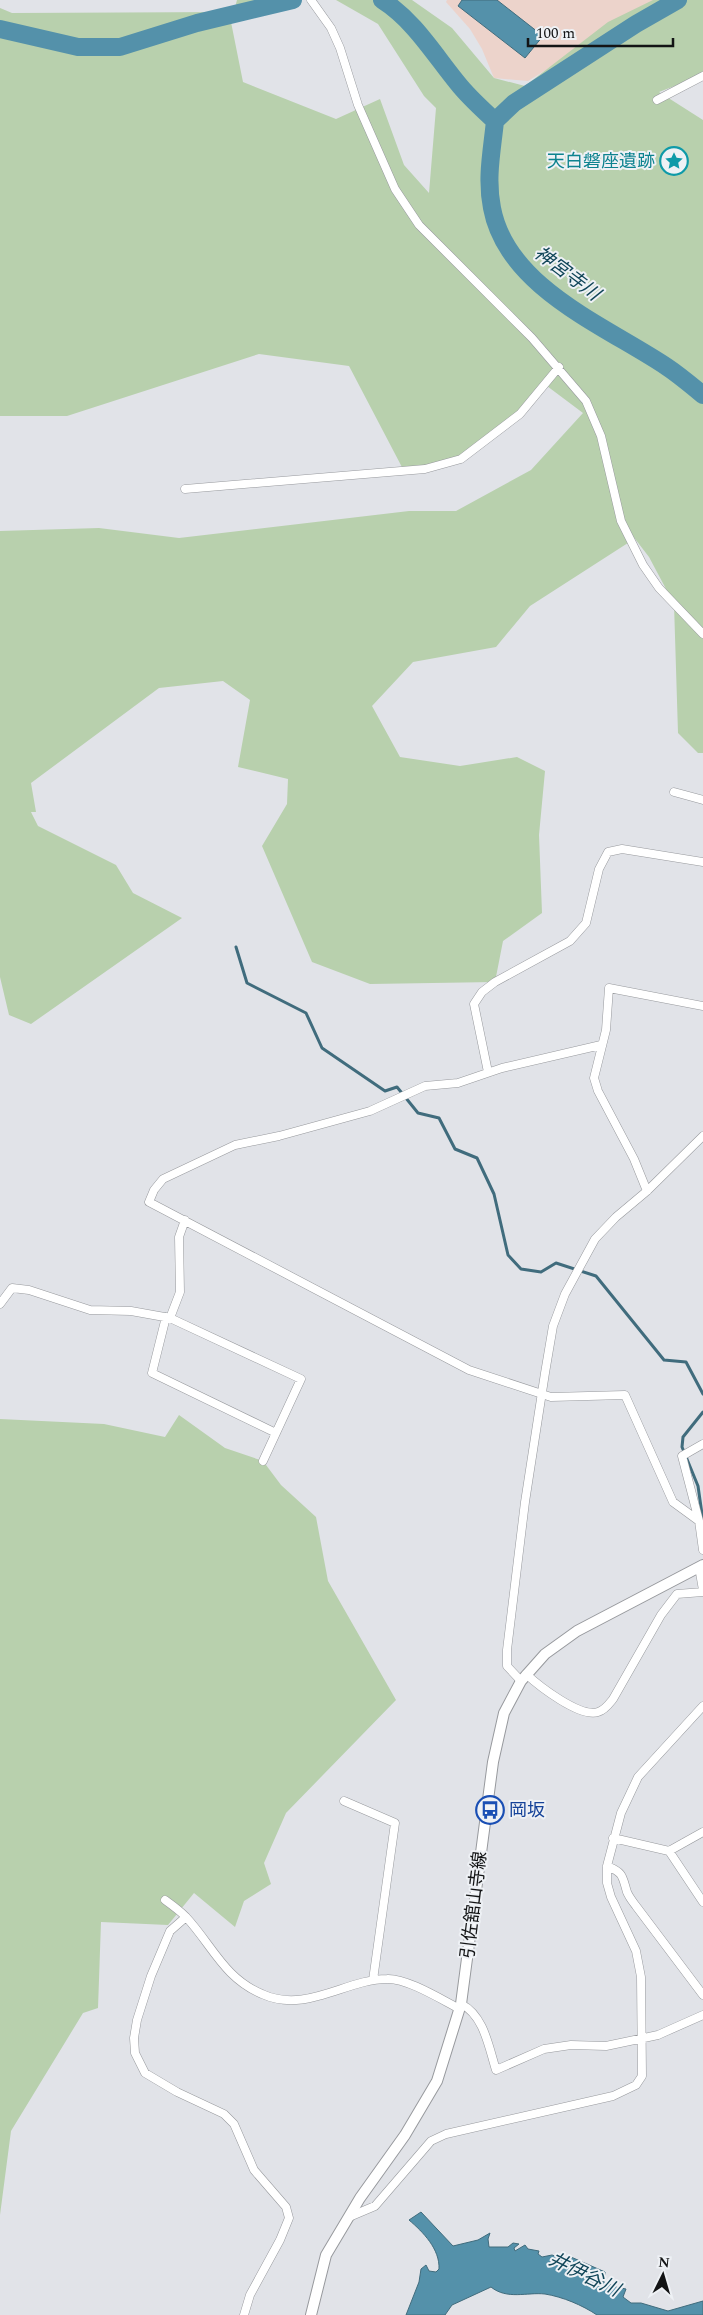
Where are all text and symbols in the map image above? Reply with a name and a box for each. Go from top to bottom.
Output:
scale bar [528,15,673,47]
text: 100 m [536,22,575,45]
place icon: 天白磐座遺跡 [659,146,689,176]
place label: 天白磐座遺跡 [547,148,655,175]
water label: 神宮寺川 [528,240,608,310]
bus stop icon: 岡坂 [475,1795,505,1825]
place label: 岡坂 [509,1797,545,1824]
street label: 引佐舘山寺線 [454,1850,494,1960]
water label: 井伊谷川 [543,2245,626,2306]
north arrow [638,2250,688,2300]
text: N [657,2252,671,2274]

